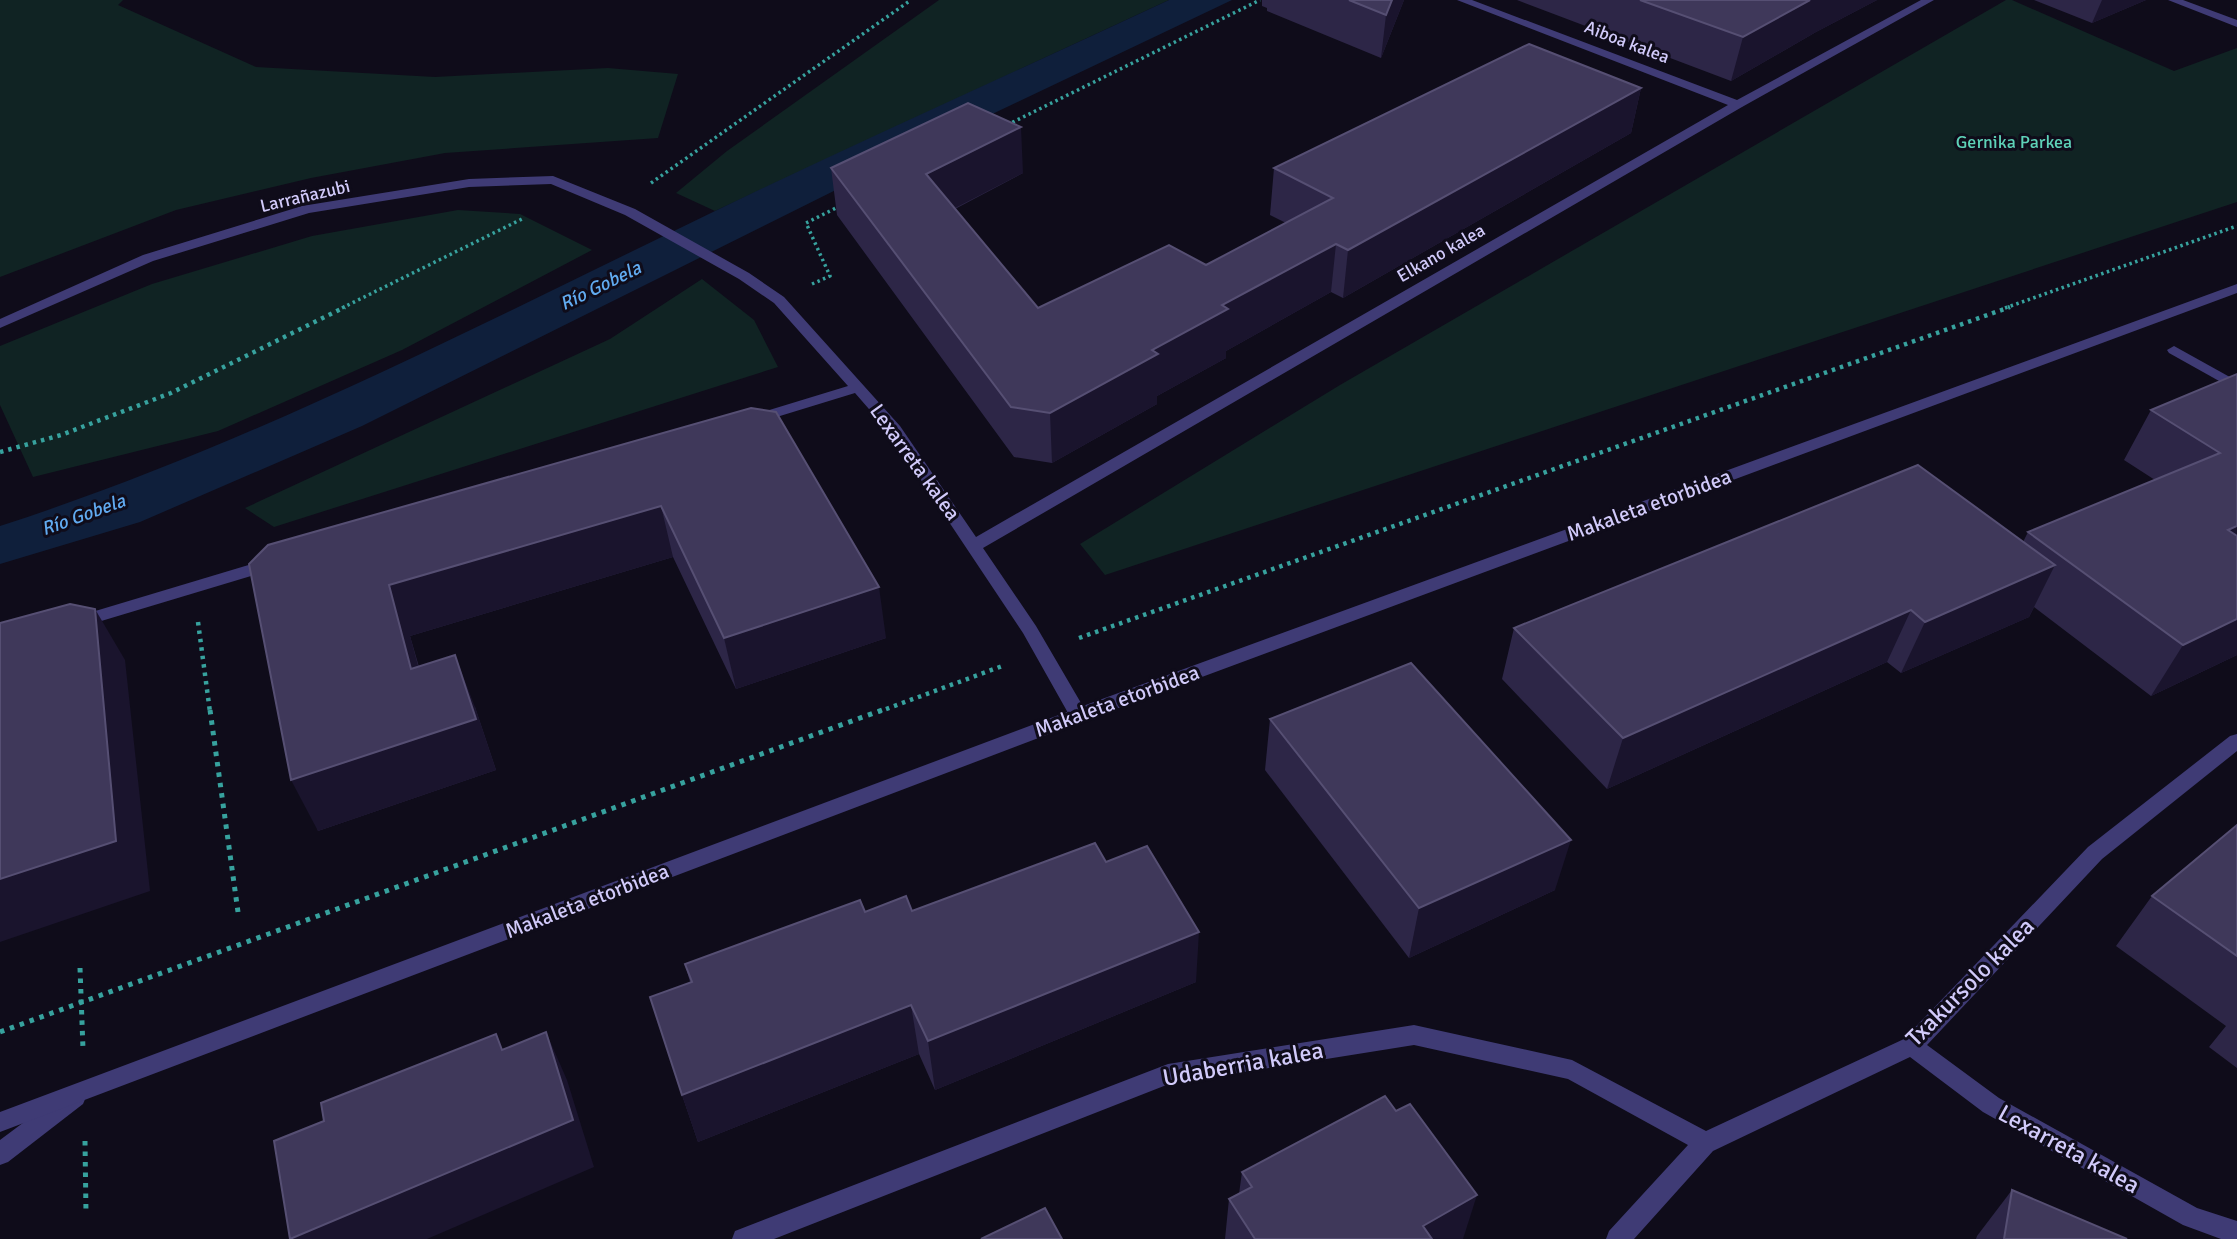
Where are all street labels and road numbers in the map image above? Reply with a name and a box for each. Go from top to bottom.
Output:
street label: Aiboa kalea [1581,16,1673,68]
street label: Larrañazubi [258,175,352,217]
street label: Elkano kalea [1393,219,1489,287]
street label: Lexarreta kalea [864,399,966,525]
street label: Makaleta etorbidea [1563,463,1735,547]
street label: Makaleta etorbidea [1031,659,1203,743]
street label: Makaleta etorbidea [501,858,673,944]
street label: Txakursolo kalea [1899,911,2041,1053]
street label: Udaberria kalea [1160,1035,1326,1093]
street label: Lexarreta kalea [1993,1098,2145,1200]

